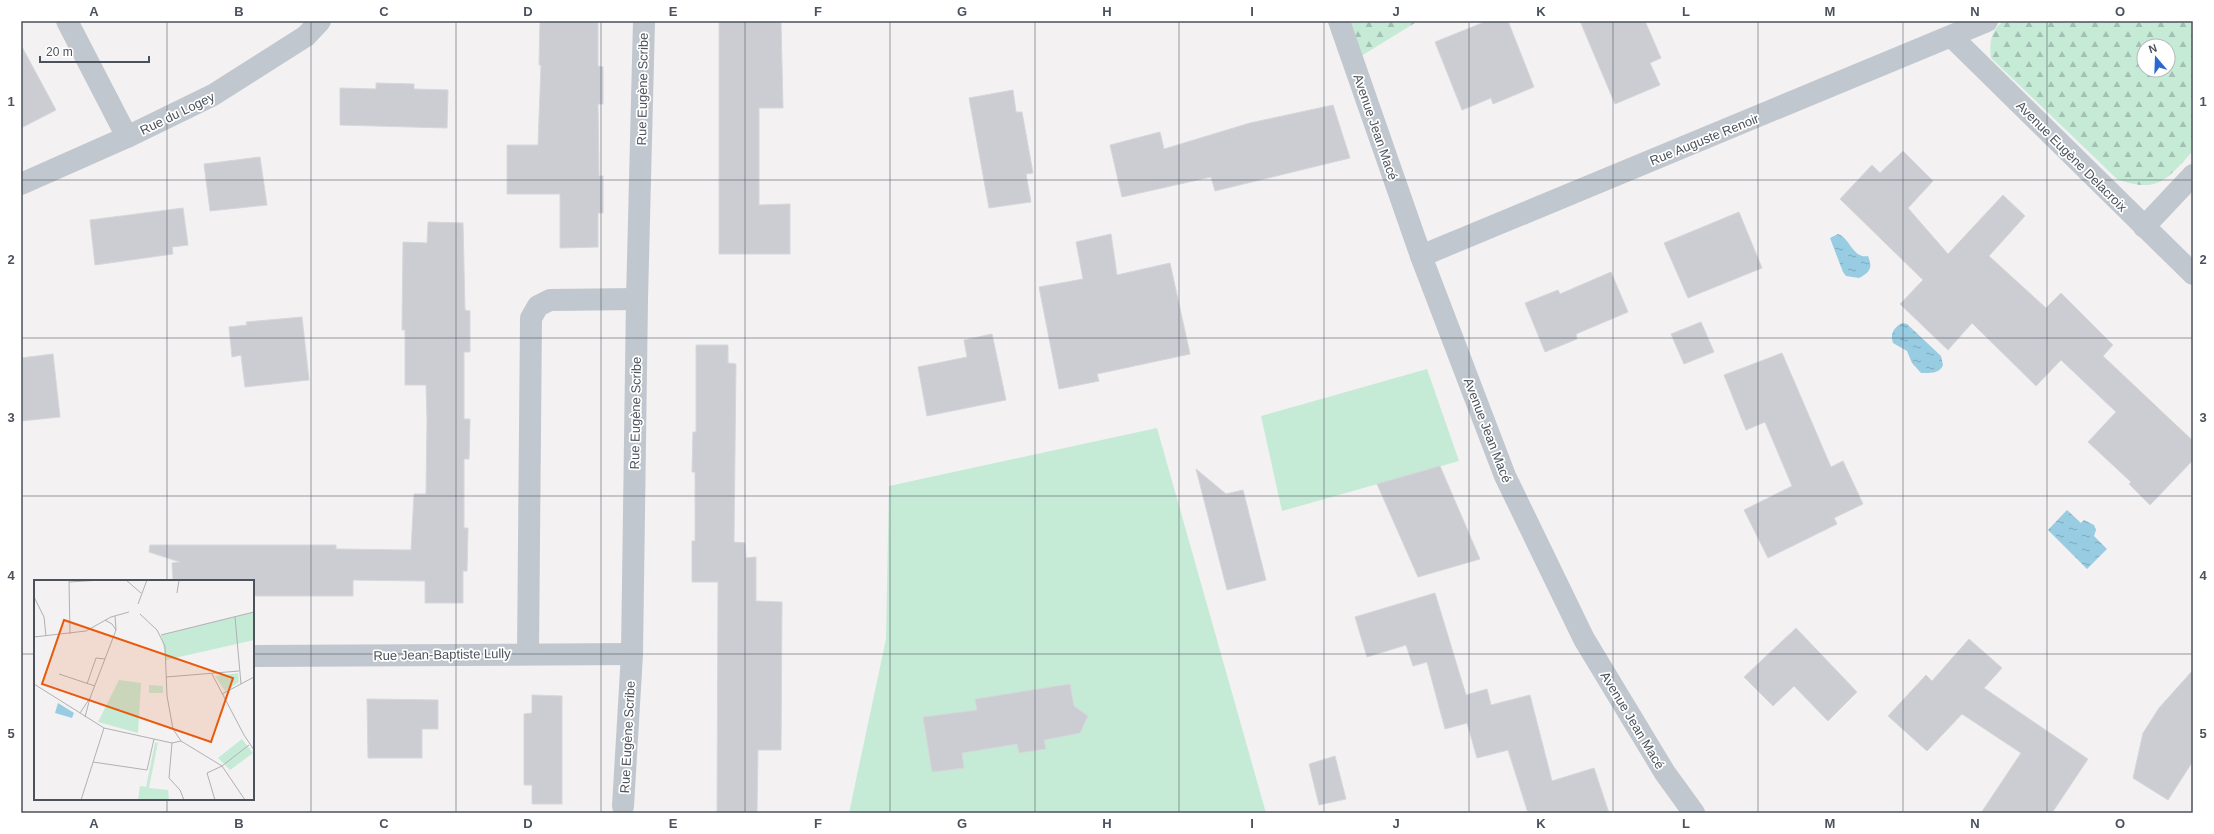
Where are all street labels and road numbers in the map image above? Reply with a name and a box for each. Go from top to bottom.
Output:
street label: Rue Eugène Scribe [634,33,651,146]
street label: Avenue Jean Macé [1350,72,1401,182]
street label: Rue du Logey [138,89,217,138]
street label: Avenue Eugène Delacroix [2013,98,2130,215]
street label: Rue Auguste Renoir [1647,110,1762,168]
street label: Rue Eugène Scribe [627,357,644,470]
street label: Avenue Jean Macé [1461,376,1514,485]
street label: Rue Jean-Baptiste Lully [373,646,511,663]
street label: Avenue Jean Macé [1598,669,1668,772]
street label: Rue Eugène Scribe [617,680,638,794]

